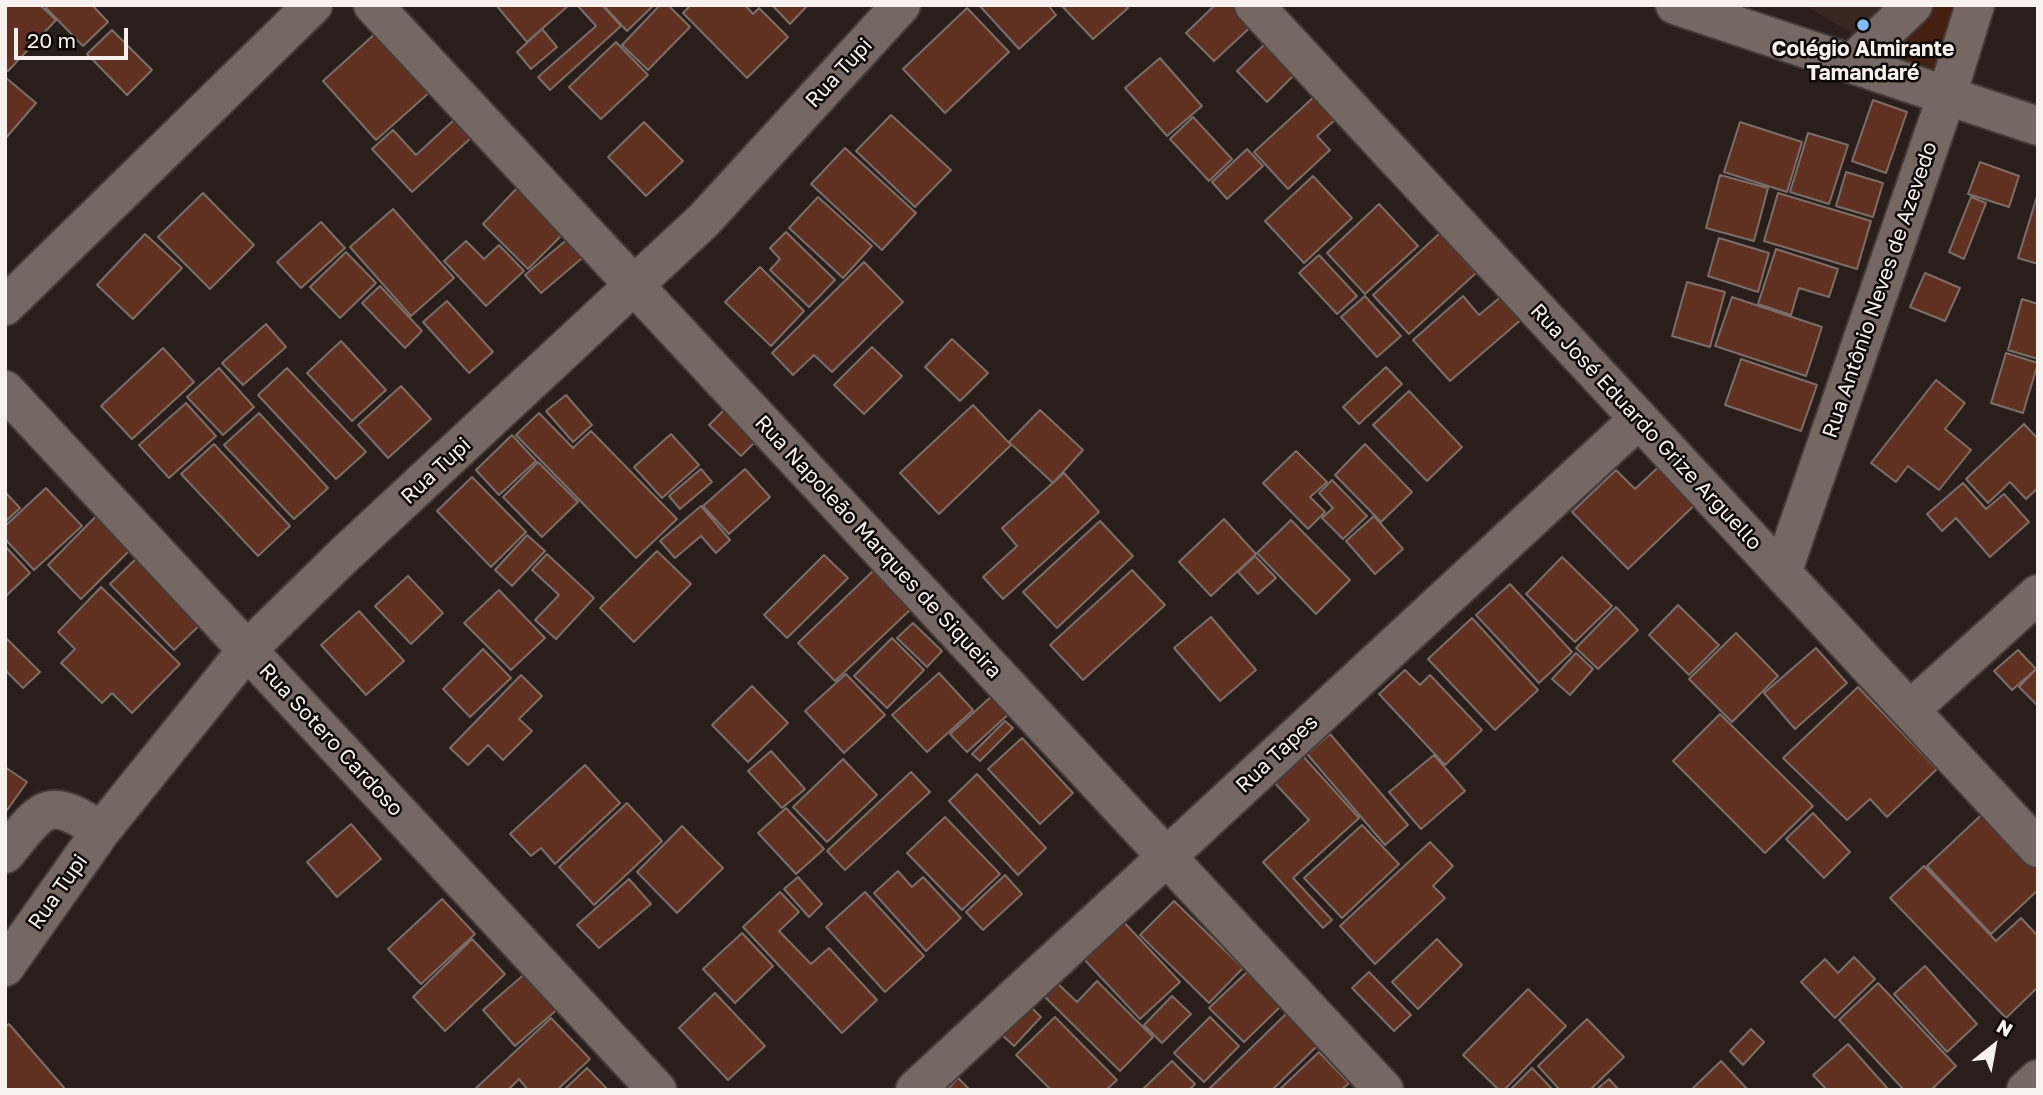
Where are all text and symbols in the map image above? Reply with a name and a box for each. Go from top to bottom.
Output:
scale bar [18,14,131,58]
marker: Colégio Almirante Tamandaré [1855,17,1871,33]
text: 20 m [27,27,76,53]
street label: Rua Tupi [800,33,878,113]
place label: Colégio Almirante Tamandaré [1772,36,1954,86]
street label: Rua Antônio Neves de Azevedo [1817,139,1943,441]
street label: Rua José Eduardo Grize Arguello [1525,299,1767,555]
street label: Rua Napoleão Marques de Siqueira [749,410,1007,684]
street label: Rua Tupi [396,432,476,510]
street label: Rua Sotero Cardoso [254,658,408,822]
street label: Rua Tapes [1231,710,1323,798]
street label: Rua Tupi [23,850,93,934]
north arrow [1959,1011,2029,1081]
text: N [1993,1014,2017,1041]

